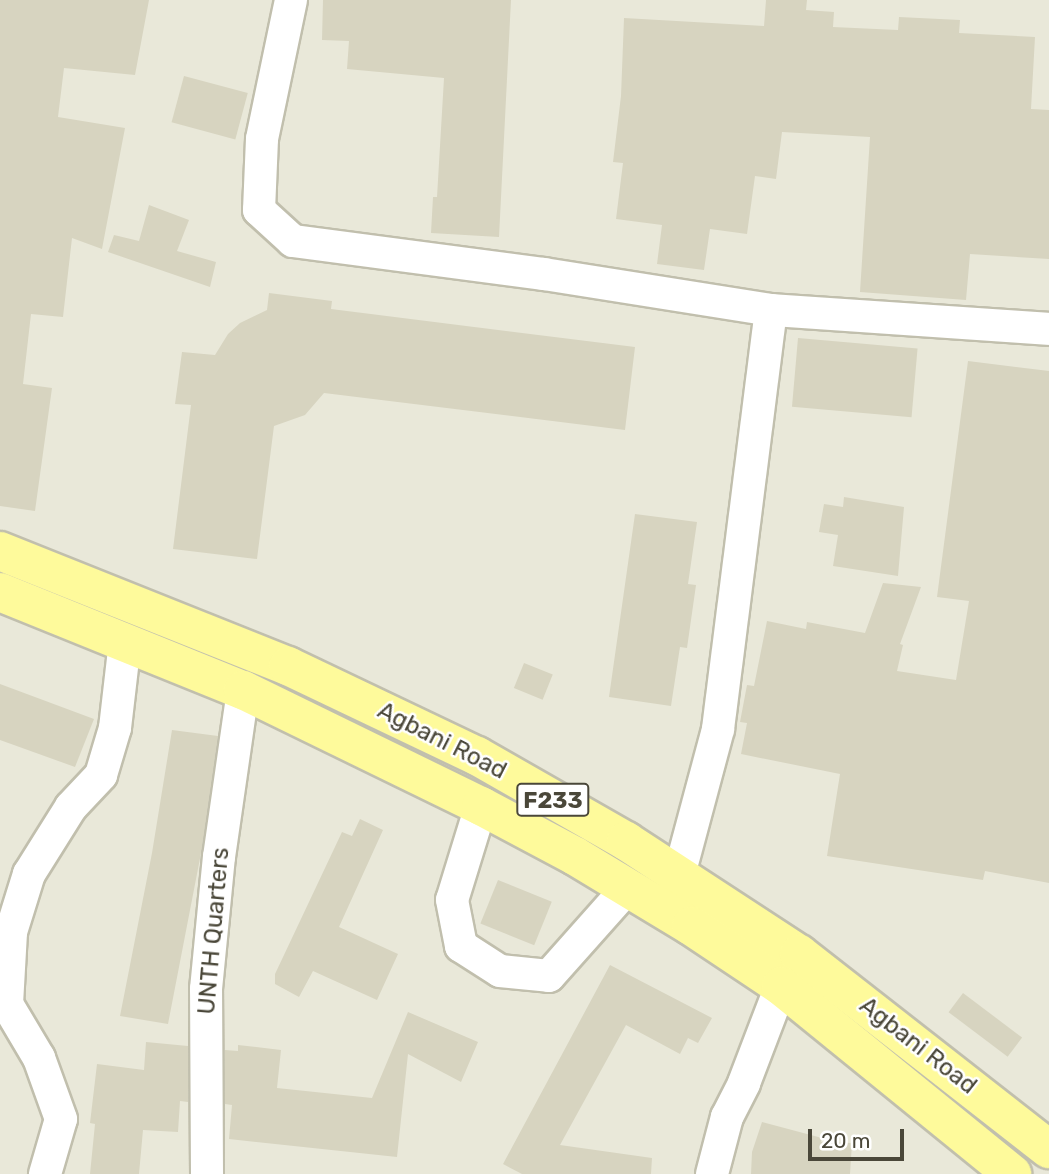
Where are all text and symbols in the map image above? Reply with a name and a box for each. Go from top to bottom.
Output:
street label: Agbani Road [373,696,511,786]
road number: F233 [516,780,590,820]
street label: UNTH Quarters [192,846,236,1016]
street label: Agbani Road [854,991,982,1101]
scale bar [811,1114,907,1158]
text: 20 m [821,1128,870,1153]

